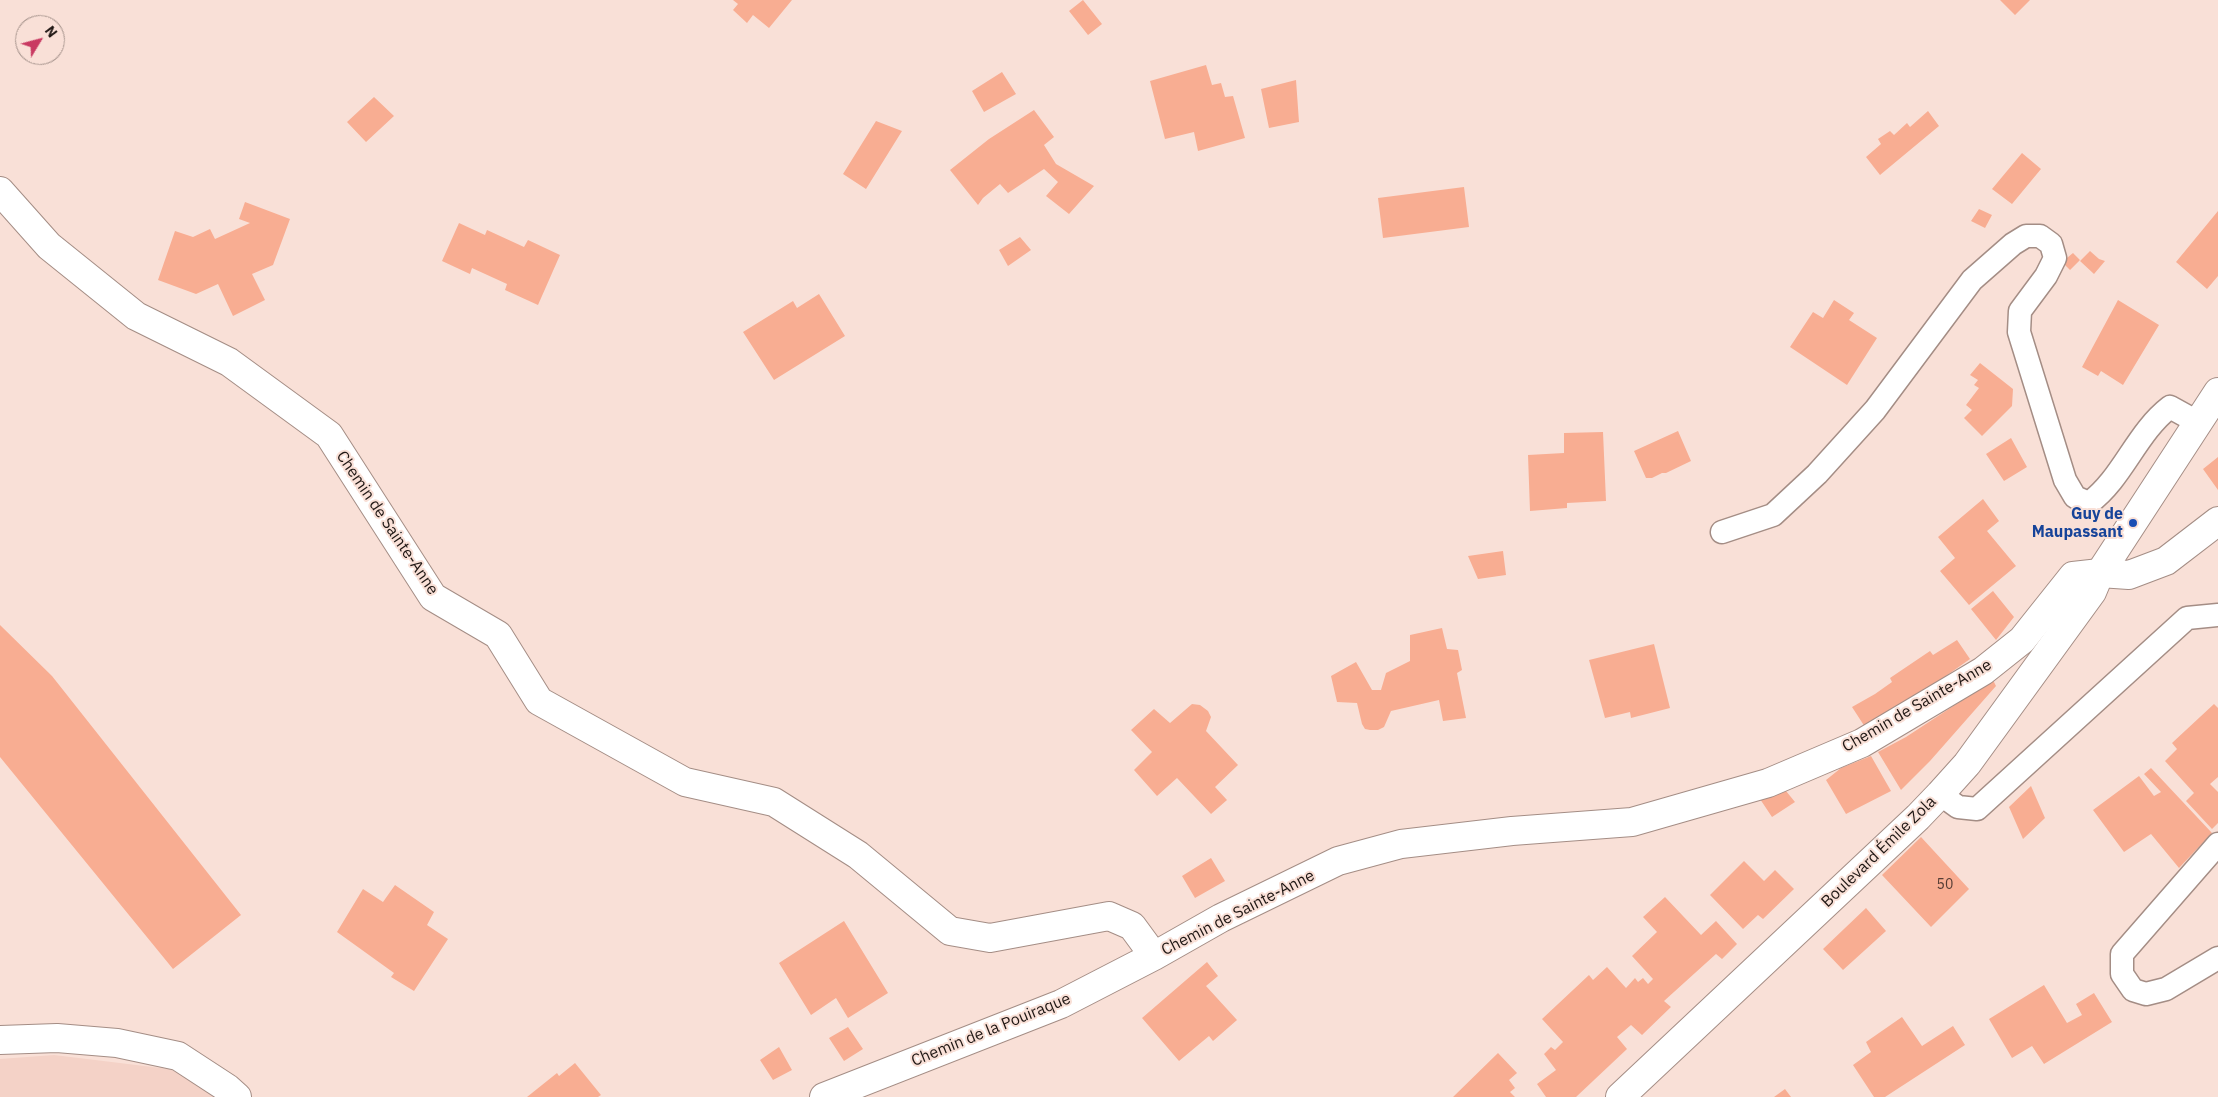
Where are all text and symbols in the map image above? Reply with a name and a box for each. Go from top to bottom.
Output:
north arrow [15,15,65,65]
text: N [41,22,61,41]
street label: Chemin de Sainte-Anne [332,448,442,598]
place label: Guy de Maupassant [2032,504,2123,542]
marker: Guy de Maupassant [2127,517,2139,529]
street label: Chemin de Sainte-Anne [1839,655,1995,757]
street label: Boulevard Émile Zola [1818,792,1940,912]
street label: Chemin de Sainte-Anne [1158,866,1318,960]
house number: 50 [1937,877,1953,893]
street label: Chemin de la Pouiraque [909,989,1073,1071]

